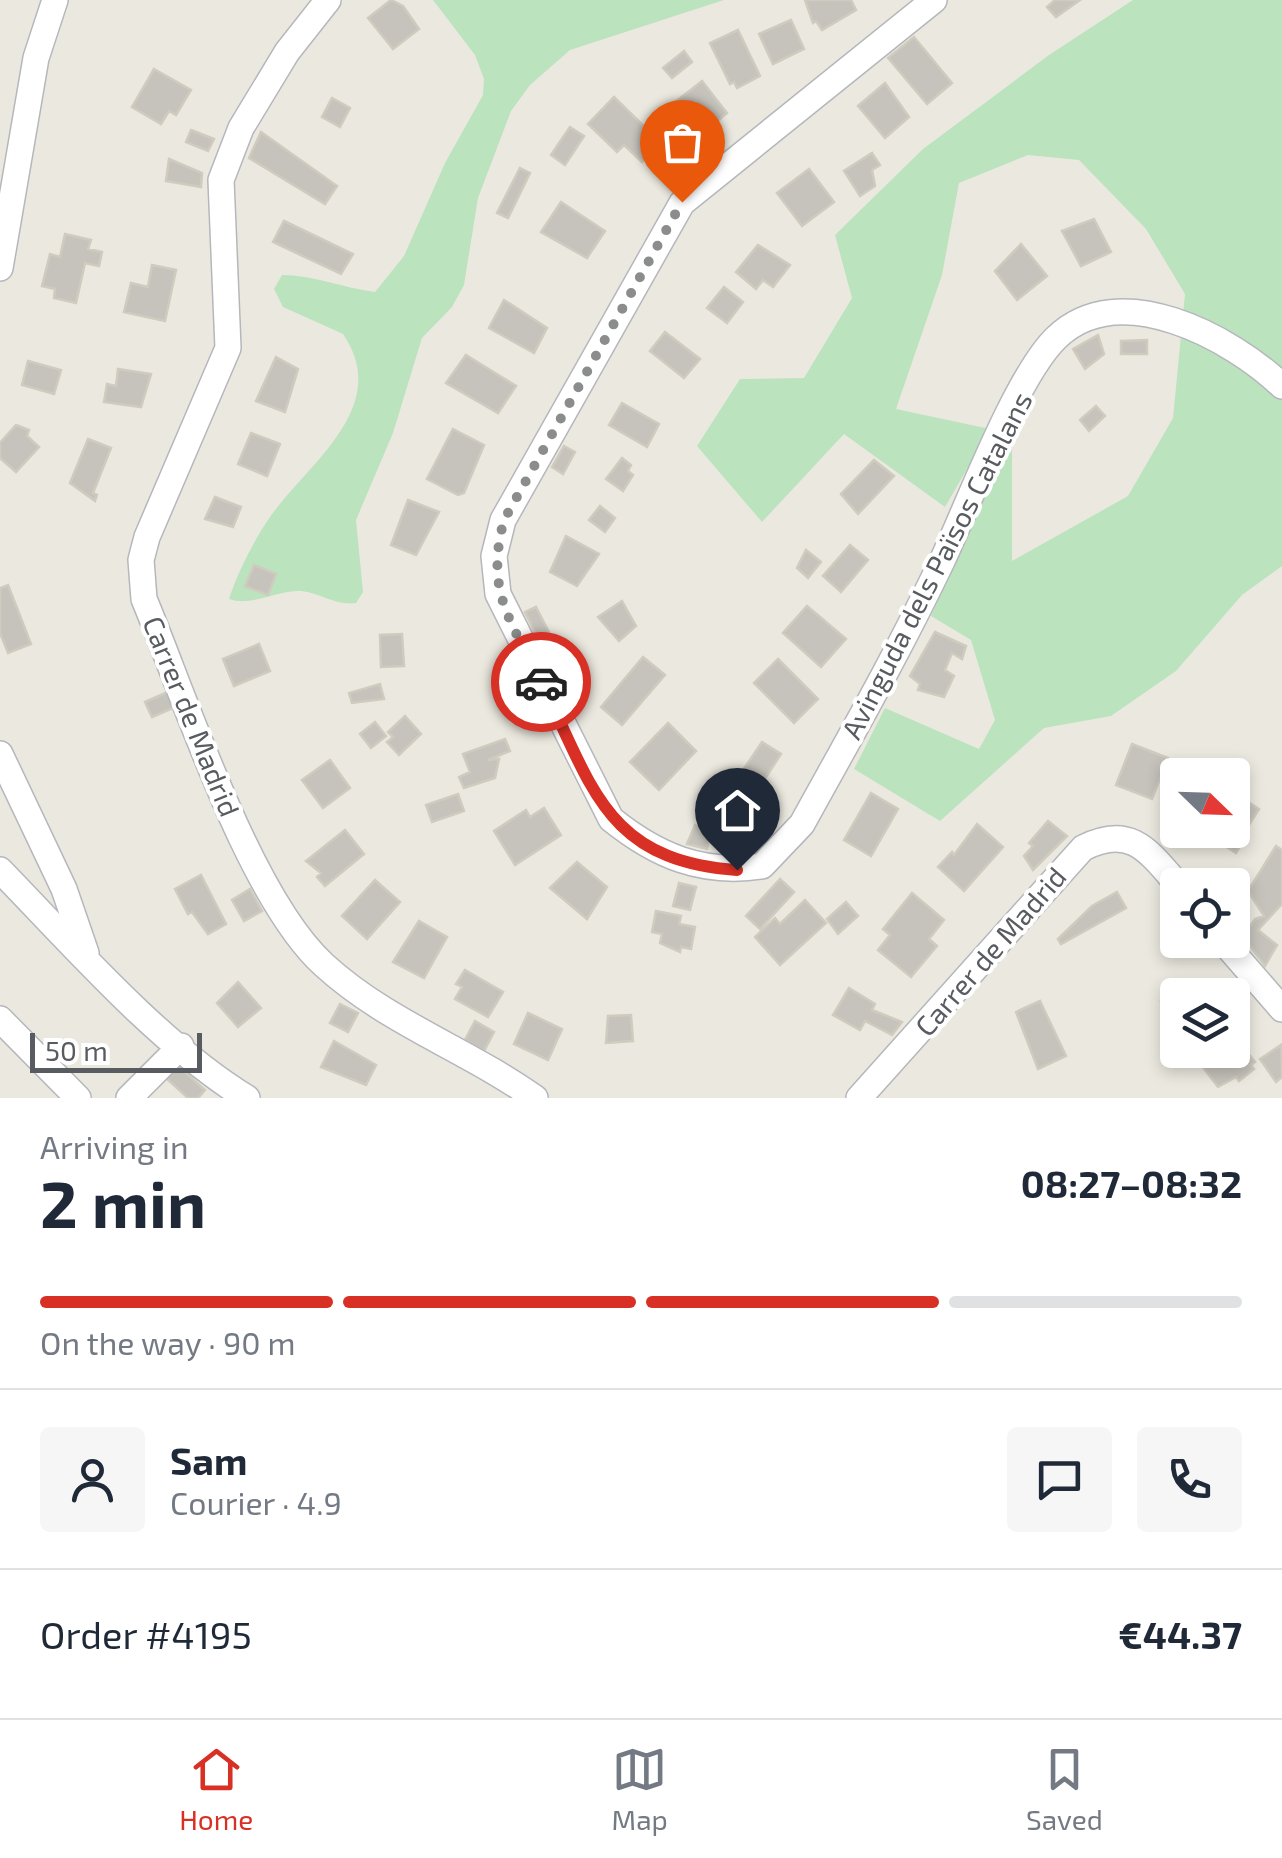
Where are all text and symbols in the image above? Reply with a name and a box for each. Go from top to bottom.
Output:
pin [640,100,725,203]
icon: bag [655,115,710,170]
street label: Avinguda dels Països Catalans [833,386,1039,744]
street label: Carrer de Madrid [136,611,248,821]
courier [491,632,591,732]
icon: car [514,655,569,710]
north arrow [1160,758,1250,848]
map controls [1160,758,1250,1068]
pin [695,768,780,871]
icon: home [710,783,765,838]
street label: Carrer de Madrid [907,860,1073,1042]
button: locate [1160,868,1250,958]
button: layers [1160,978,1250,1068]
scale bar [30,1028,202,1072]
text: 50 m [45,1033,108,1067]
text: Arriving in [40,1127,189,1165]
text: 08:27–08:32 [1021,1160,1242,1206]
text: 2 min [40,1163,206,1241]
text: On the way · 90 m [40,1323,296,1361]
button: person [40,1427,145,1532]
button: chat [1007,1427,1112,1532]
button: phone [1137,1427,1242,1532]
text: Sam [170,1437,247,1483]
text: Courier · 4.9 [170,1483,342,1521]
text: Order #4195 [40,1611,252,1657]
text: €44.37 [1118,1611,1242,1657]
tab: Home [179,1742,253,1836]
tab: Map [612,1742,668,1836]
tab: Saved [1026,1742,1103,1836]

